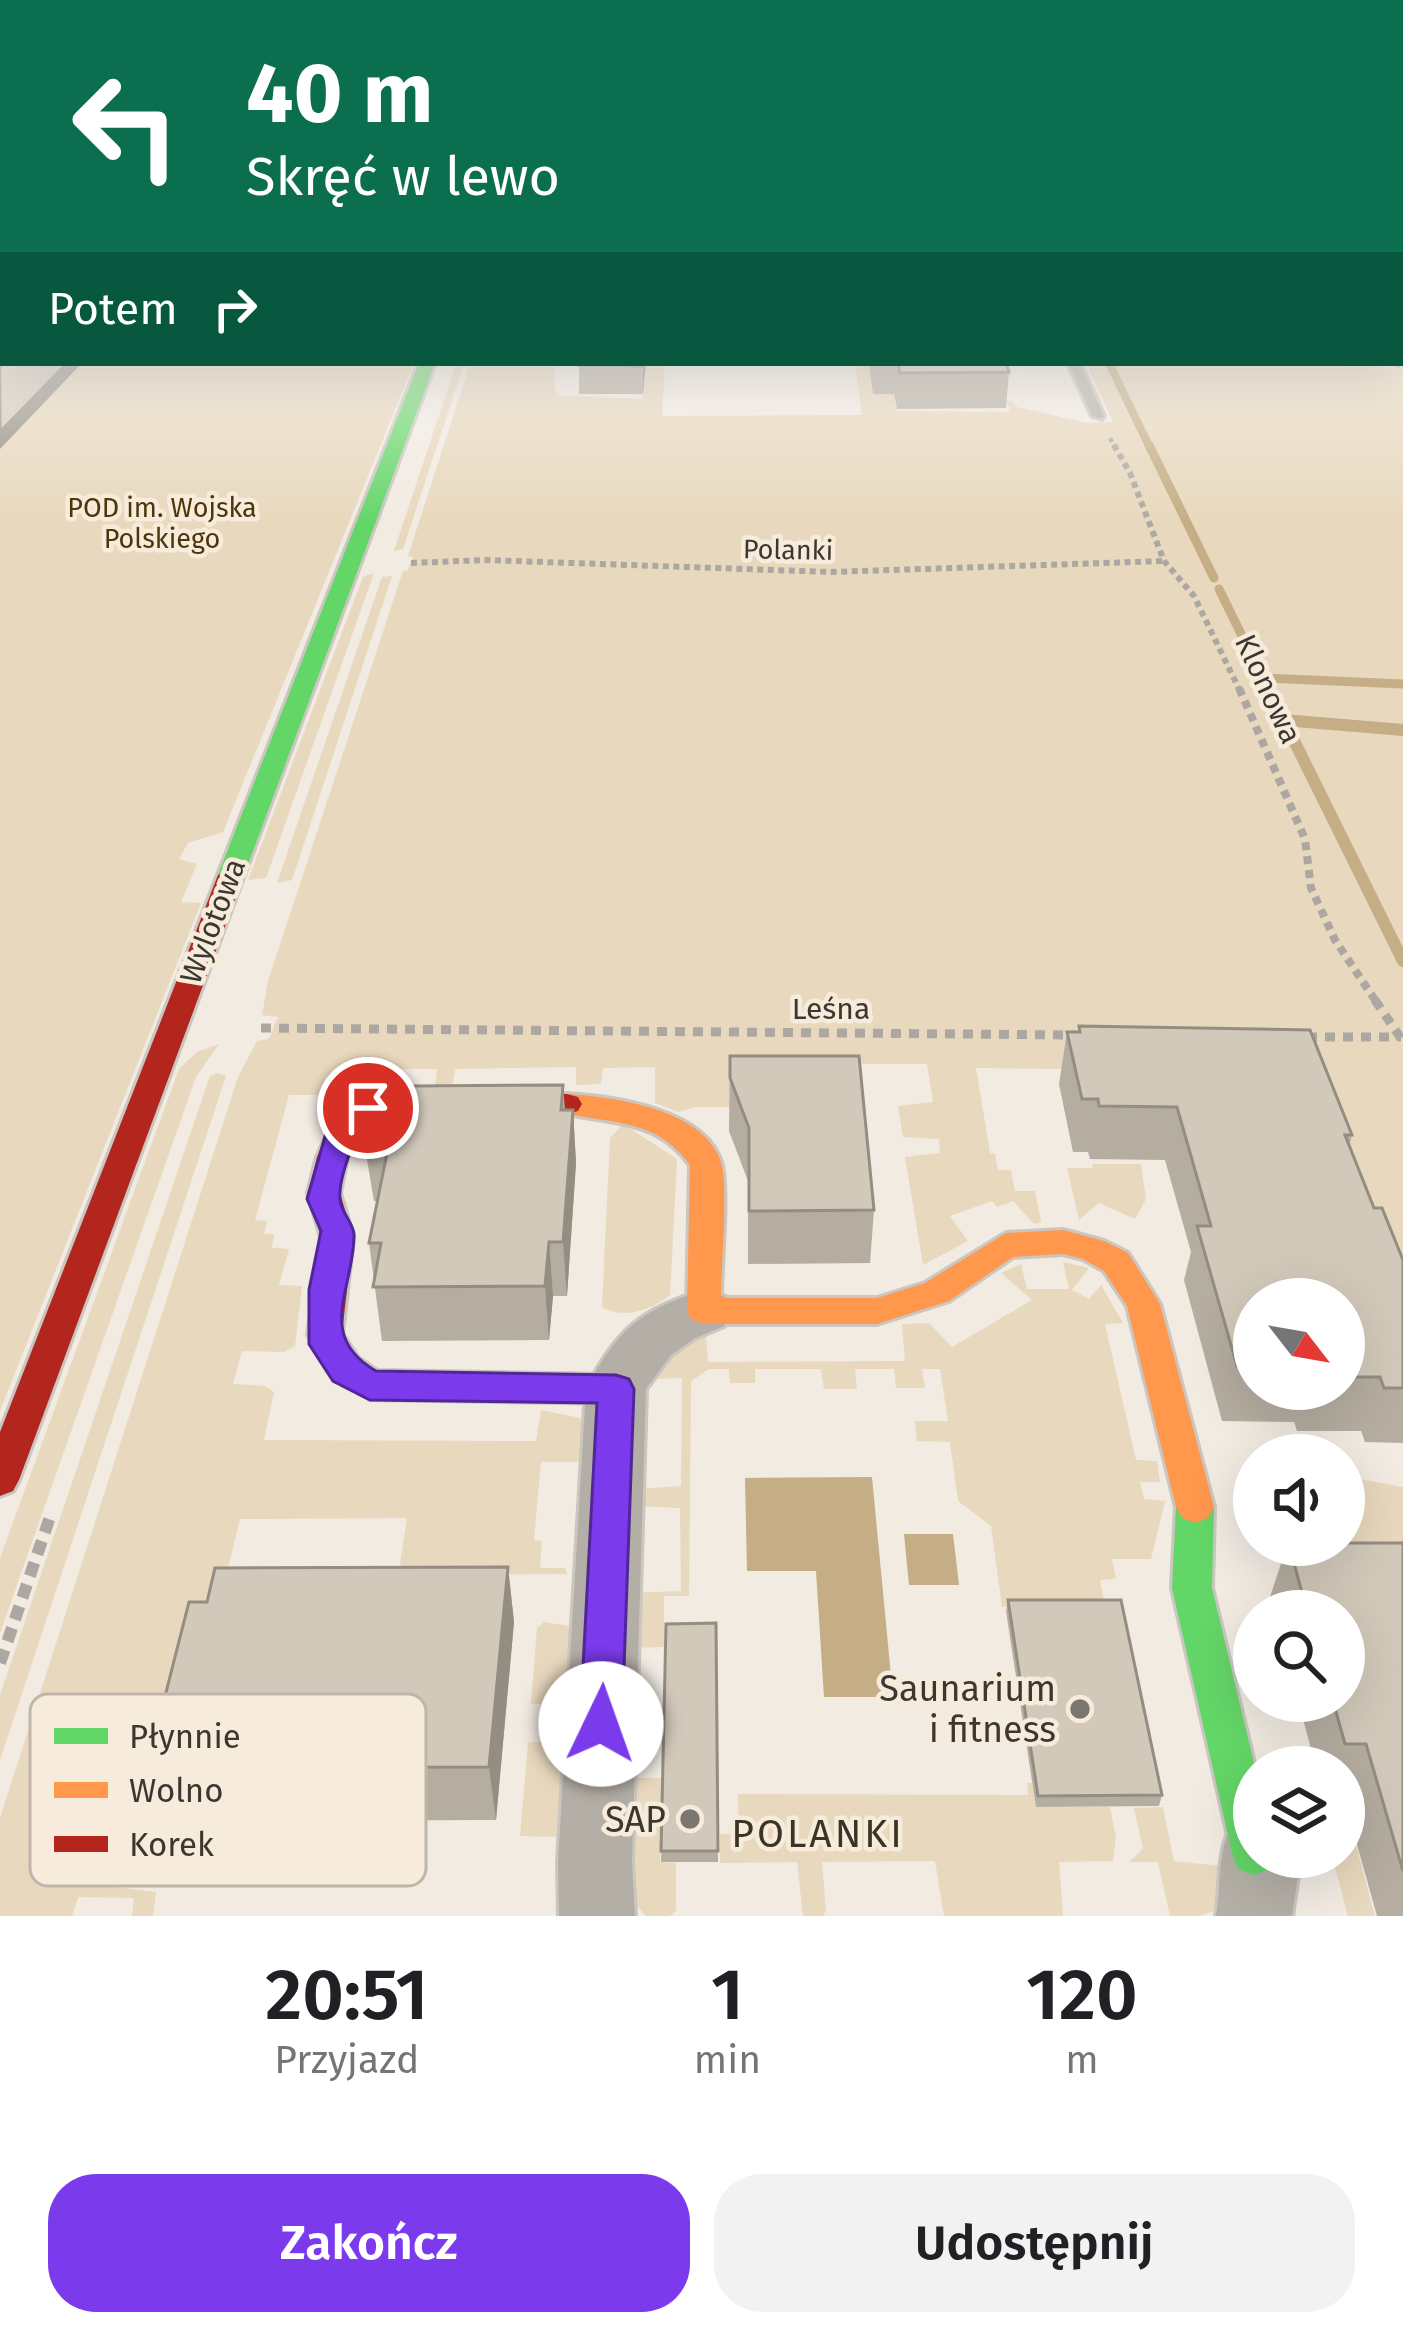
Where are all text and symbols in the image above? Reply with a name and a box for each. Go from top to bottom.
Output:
text: 40 m [246,43,434,144]
icon: left [48,48,204,204]
text: Skręć w lewo [246,145,560,209]
icon: right [202,276,268,342]
text: Potem [48,282,178,336]
park label: POD im. Wojska Polskiego [67,492,257,555]
street label: Polanki [743,533,833,567]
street label: Klonowa [1227,629,1309,749]
street label: Wylotowa [173,853,253,989]
street label: Leśna [792,991,870,1027]
pin [317,1057,419,1159]
icon: arrive [335,1075,401,1141]
north arrow [1233,1278,1365,1410]
map controls [1233,1278,1365,1878]
button: sound [1233,1434,1365,1566]
button: search [1233,1590,1365,1722]
position arrow [538,1661,664,1787]
place label: Saunarium i fitness [879,1667,1056,1752]
legend [30,1694,426,1886]
marker: Saunarium i fitness [1067,1696,1093,1722]
text: Płynnie [129,1717,241,1757]
button: layers [1233,1746,1365,1878]
text: Wolno [129,1771,223,1811]
place label: SAP [605,1798,666,1842]
marker: SAP [677,1806,703,1832]
district label: POLANKI [731,1811,905,1857]
text: Korek [129,1825,214,1865]
text: 20:51 [265,1952,428,2038]
text: 1 [711,1952,744,2038]
text: 120 [1026,1952,1138,2038]
text: Przyjazd [274,2037,419,2083]
text: min [694,2037,761,2083]
text: m [1065,2037,1099,2083]
button: Zakończ [48,2174,690,2312]
button: Udostępnij [714,2174,1355,2312]

